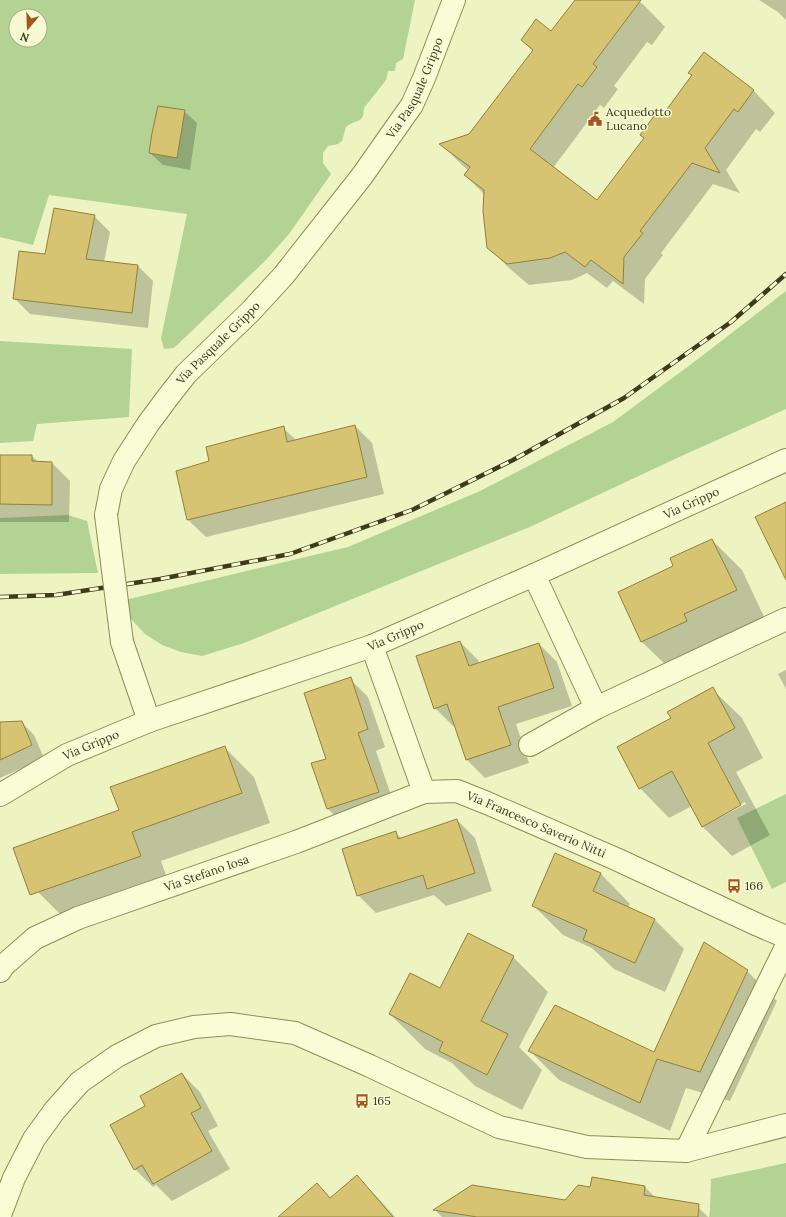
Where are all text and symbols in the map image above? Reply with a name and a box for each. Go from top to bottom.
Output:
north arrow [8,8,48,48]
text: N [18,29,31,45]
street label: Via Pasquale Grippo [382,35,446,142]
place label: Acquedotto Lucano [605,104,671,133]
public building icon: Acquedotto Lucano [587,111,603,127]
street label: Via Pasquale Grippo [172,298,263,388]
street label: Via Grippo [660,484,721,522]
street label: Via Grippo [364,616,426,654]
street label: Via Grippo [60,726,121,763]
street label: Via Francesco Saverio Nitti [464,787,608,861]
street label: Via Stefano Iosa [161,851,251,895]
bus stop icon: 166 [726,878,742,894]
place label: 166 [745,878,763,893]
bus stop icon: 165 [354,1093,370,1109]
place label: 165 [373,1093,391,1108]

